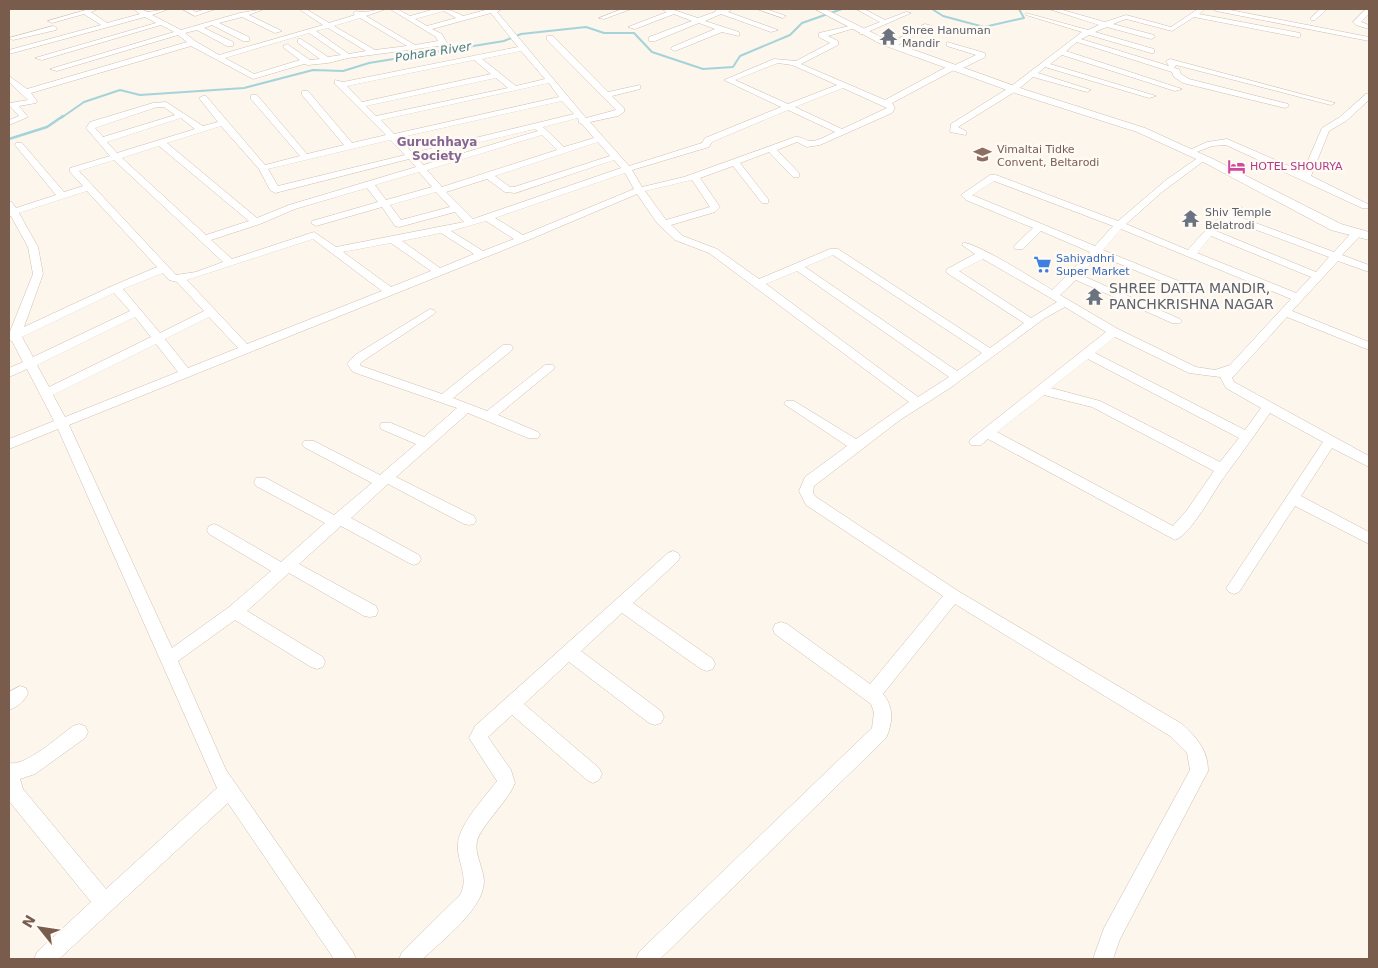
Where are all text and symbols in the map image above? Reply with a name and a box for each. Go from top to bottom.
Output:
place label: Shree Hanuman Mandir [902,24,991,50]
temple icon: Shree Hanuman Mandir [878,26,898,46]
water label: Pohara River [394,39,473,65]
district label: Guruchhaya Society [397,135,477,163]
place label: Vimaltai Tidke Convent, Beltarodi [997,143,1099,169]
school or university icon: Vimaltai Tidke Convent, Beltarodi [973,145,993,165]
hotel icon: HOTEL SHOURYA [1226,156,1246,176]
place label: HOTEL SHOURYA [1250,160,1343,173]
place label: Shiv Temple Belatrodi [1205,206,1271,232]
temple icon: Shiv Temple Belatrodi [1181,208,1201,228]
place label: Sahiyadhri Super Market [1056,252,1130,278]
supermarket icon: Sahiyadhri Super Market [1032,254,1052,274]
place label: SHREE DATTA MANDIR, PANCHKRISHNA NAGAR [1109,280,1274,312]
temple icon: SHREE DATTA MANDIR, PANCHKRISHNA NAGAR [1085,286,1105,306]
north arrow [15,903,65,953]
text: N [19,912,39,931]

